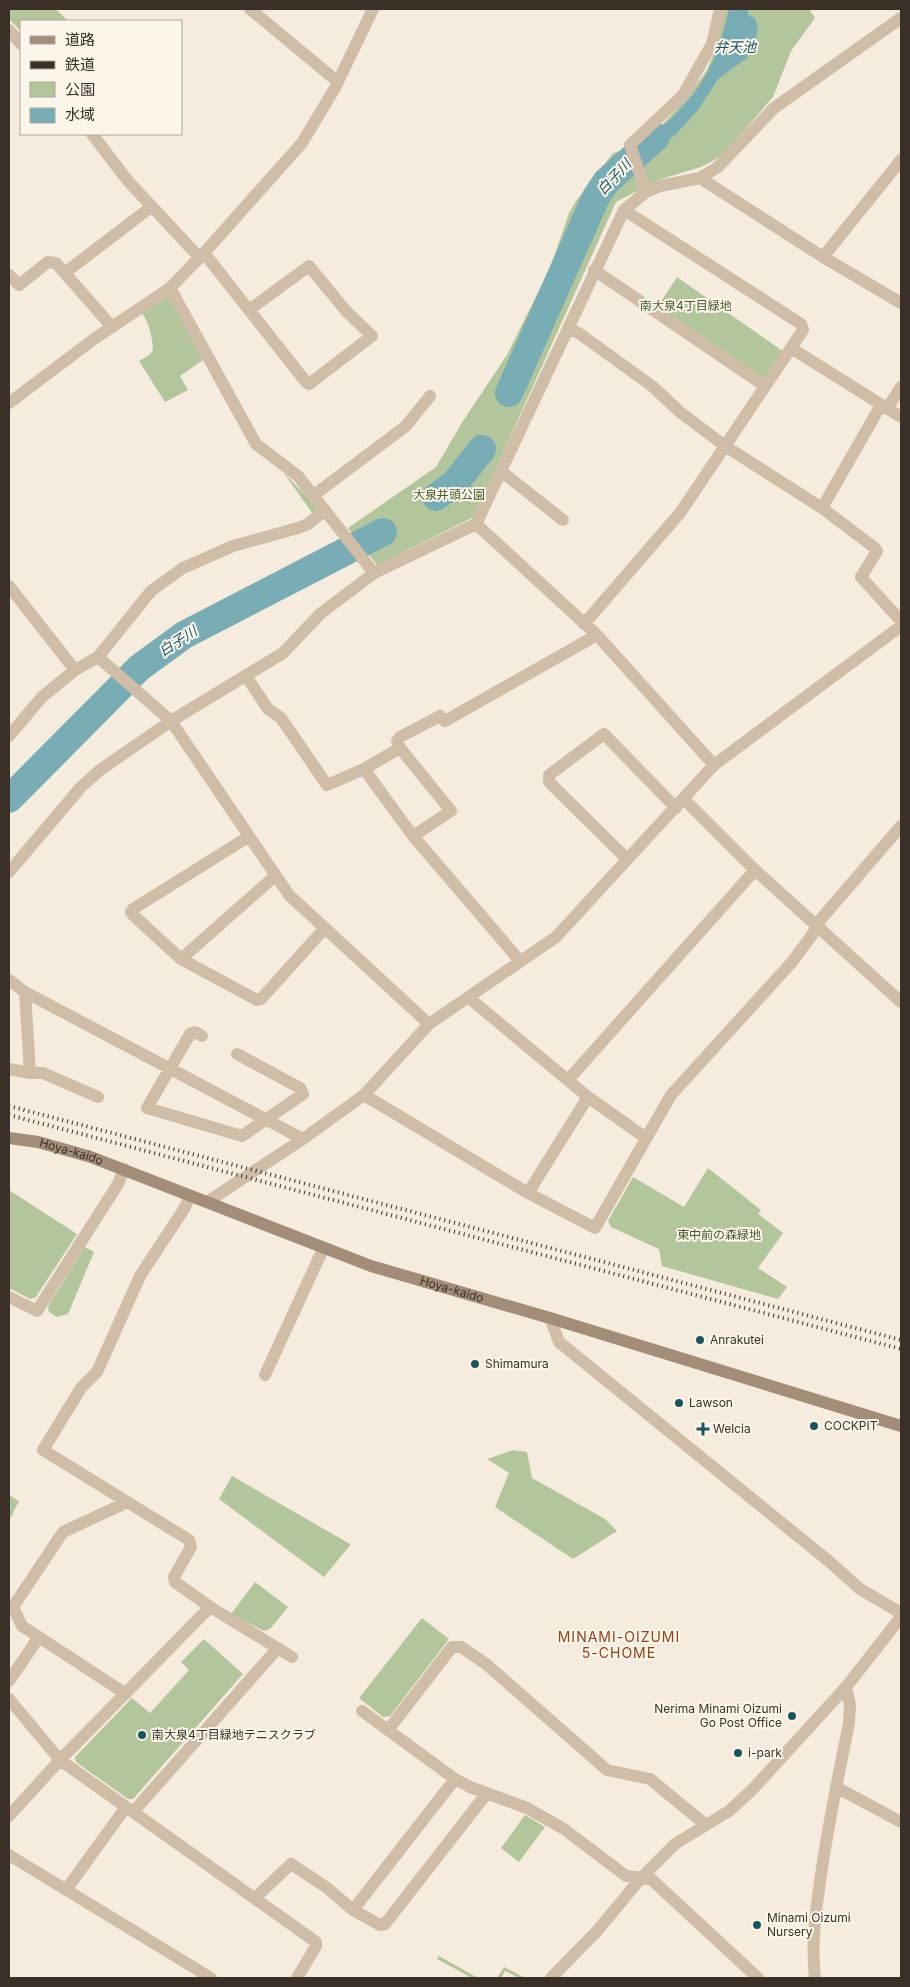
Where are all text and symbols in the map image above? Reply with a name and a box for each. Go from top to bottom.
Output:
legend [20,20,182,135]
text: 道路 [65,30,95,49]
water label: 弁天池 [714,38,758,55]
text: 鉄道 [65,55,95,74]
text: 公園 [65,80,95,99]
text: 水域 [65,105,95,124]
water label: 白子川 [593,154,636,198]
park label: 南大泉4丁目緑地 [640,298,732,313]
park label: 大泉井頭公園 [413,487,485,502]
water label: 白子川 [155,621,202,659]
street label: Hoya-kaido [38,1135,106,1168]
park label: 東中前の森緑地 [677,1227,761,1242]
street label: Hoya-kaido [418,1273,486,1305]
place label: Anrakutei [710,1332,764,1347]
marker: Anrakutei [694,1334,706,1346]
place label: Shimamura [485,1356,549,1371]
marker: Shimamura [469,1358,481,1370]
place label: Lawson [689,1395,733,1410]
marker: Lawson [673,1397,685,1409]
place label: COCKPIT [824,1418,878,1433]
marker: COCKPIT [808,1420,820,1432]
place label: Welcia [713,1421,751,1436]
marker: Welcia [697,1423,709,1435]
district label: MINAMI-OIZUMI 5-CHOME [558,1628,680,1661]
place label: Nerima Minami Oizumi Go Post Office [654,1701,782,1730]
marker: Nerima Minami Oizumi Go Post Office [786,1710,798,1722]
place label: 南大泉4丁目緑地テニスクラブ [152,1727,316,1742]
marker: 南大泉4丁目緑地テニスクラブ [136,1729,148,1741]
place label: i-park [748,1745,782,1760]
marker: i-park [732,1747,744,1759]
place label: Minami Oizumi Nursery [767,1910,851,1939]
marker: Minami Oizumi Nursery [751,1919,763,1931]

